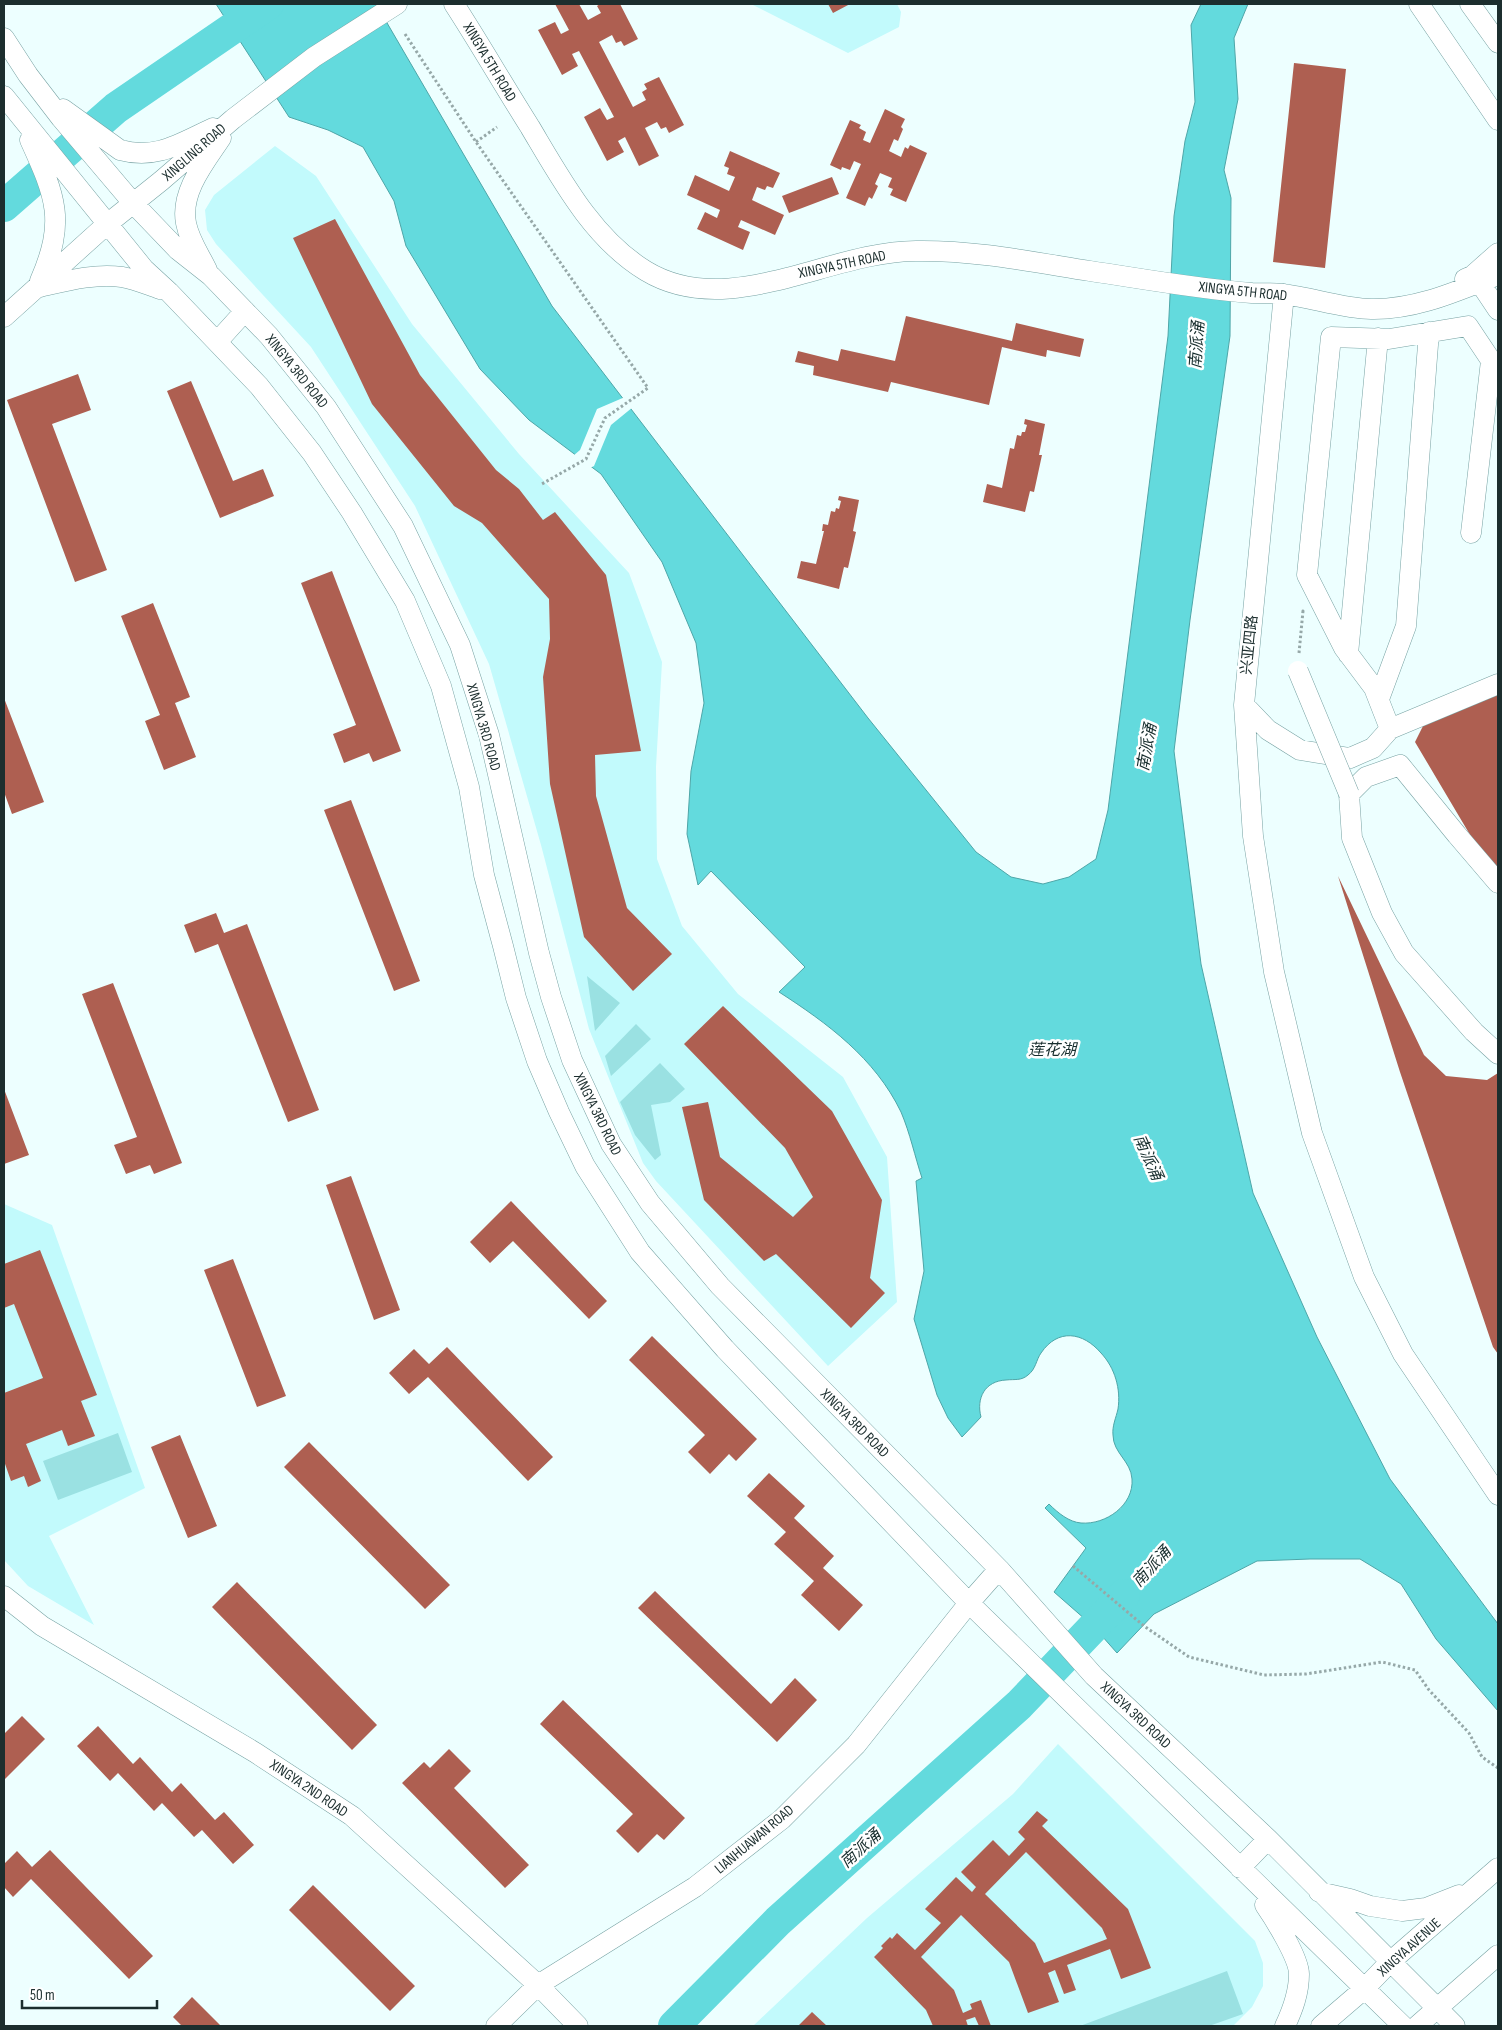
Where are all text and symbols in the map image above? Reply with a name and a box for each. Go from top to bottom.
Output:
street label: XINGYA 5TH ROAD [458,18,521,105]
street label: XINGLING ROAD [158,119,230,186]
street label: XINGYA 5TH ROAD [796,246,888,283]
street label: XINGYA 5TH ROAD [1197,277,1288,306]
water label: 南派涌 [1186,319,1209,370]
street label: XINGYA 3RD ROAD [260,330,332,412]
street label: 兴亚四路 [1237,614,1262,676]
street label: XINGYA 3RD ROAD [462,680,505,773]
water label: 南派涌 [1134,720,1161,773]
water label: 莲花湖 [1028,1041,1079,1060]
street label: XINGYA 3RD ROAD [569,1069,626,1159]
water label: 南派涌 [1129,1132,1167,1185]
street label: XINGYA 3RD ROAD [816,1384,893,1462]
water label: 南派涌 [1129,1542,1177,1591]
street label: XINGYA 3RD ROAD [1096,1677,1175,1753]
street label: XINGYA 2ND ROAD [265,1755,351,1822]
street label: LIANHUAWAN ROAD [711,1801,798,1878]
water label: 南派涌 [837,1825,887,1872]
street label: XINGYA AVENUE [1373,1914,1445,1982]
scale bar [22,1978,158,2010]
text: 50 m [30,1986,55,2005]

